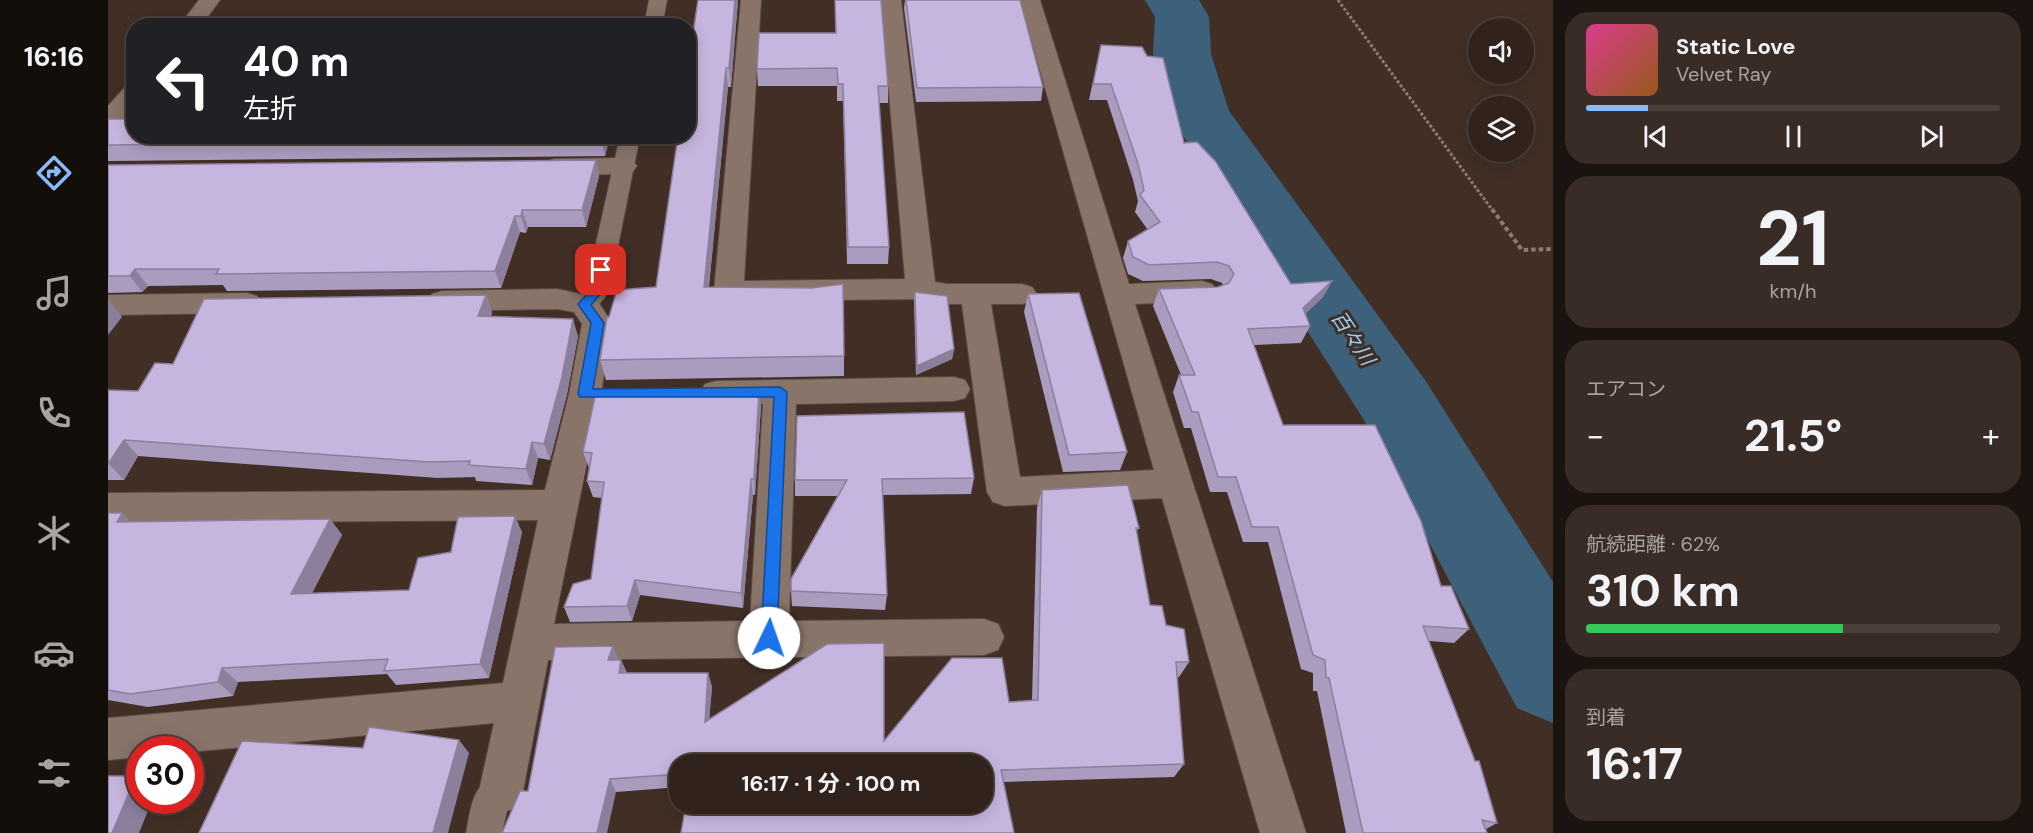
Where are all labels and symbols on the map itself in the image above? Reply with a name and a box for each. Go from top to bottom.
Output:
pin [575,244,626,295]
water label: 百々川 [1325,306,1382,372]
position arrow [737,606,801,670]
speed limit sign: 30 [126,736,204,814]

